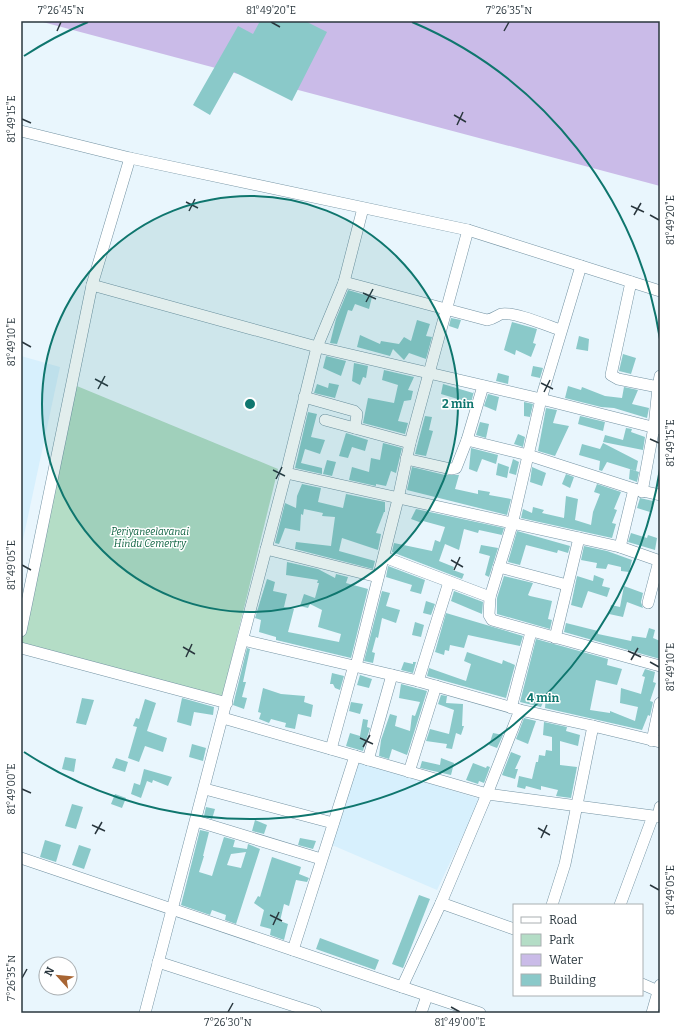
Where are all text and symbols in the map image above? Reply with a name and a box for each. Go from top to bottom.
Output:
text: 7°26'45"N [38,5,84,17]
text: 81°49'20"E [246,5,296,17]
text: 7°26'35"N [486,5,532,17]
text: 81°49'15"E [6,95,18,143]
text: 81°49'20"E [665,195,677,245]
text: 81°49'10"E [6,318,18,366]
centre of rings [243,397,257,411]
text: 2 min [442,397,474,411]
text: 81°49'15"E [665,419,677,467]
park label: Periyaneelavanai Hindu Cemertry [111,526,189,550]
text: 81°49'05"E [6,540,18,590]
text: 81°49'10"E [665,643,677,691]
text: 4 min [527,691,559,705]
text: 81°49'00"E [6,764,18,814]
text: 81°49'05"E [665,865,677,915]
legend [513,904,643,996]
text: Road [549,913,577,927]
text: Park [549,933,575,947]
text: Water [549,953,584,967]
text: 7°26'35"N [6,955,18,1001]
north arrow [38,956,78,996]
text: N [42,965,57,978]
text: Building [549,973,596,987]
text: 7°26'30"N [204,1017,252,1029]
text: 81°49'00"E [435,1017,485,1029]

